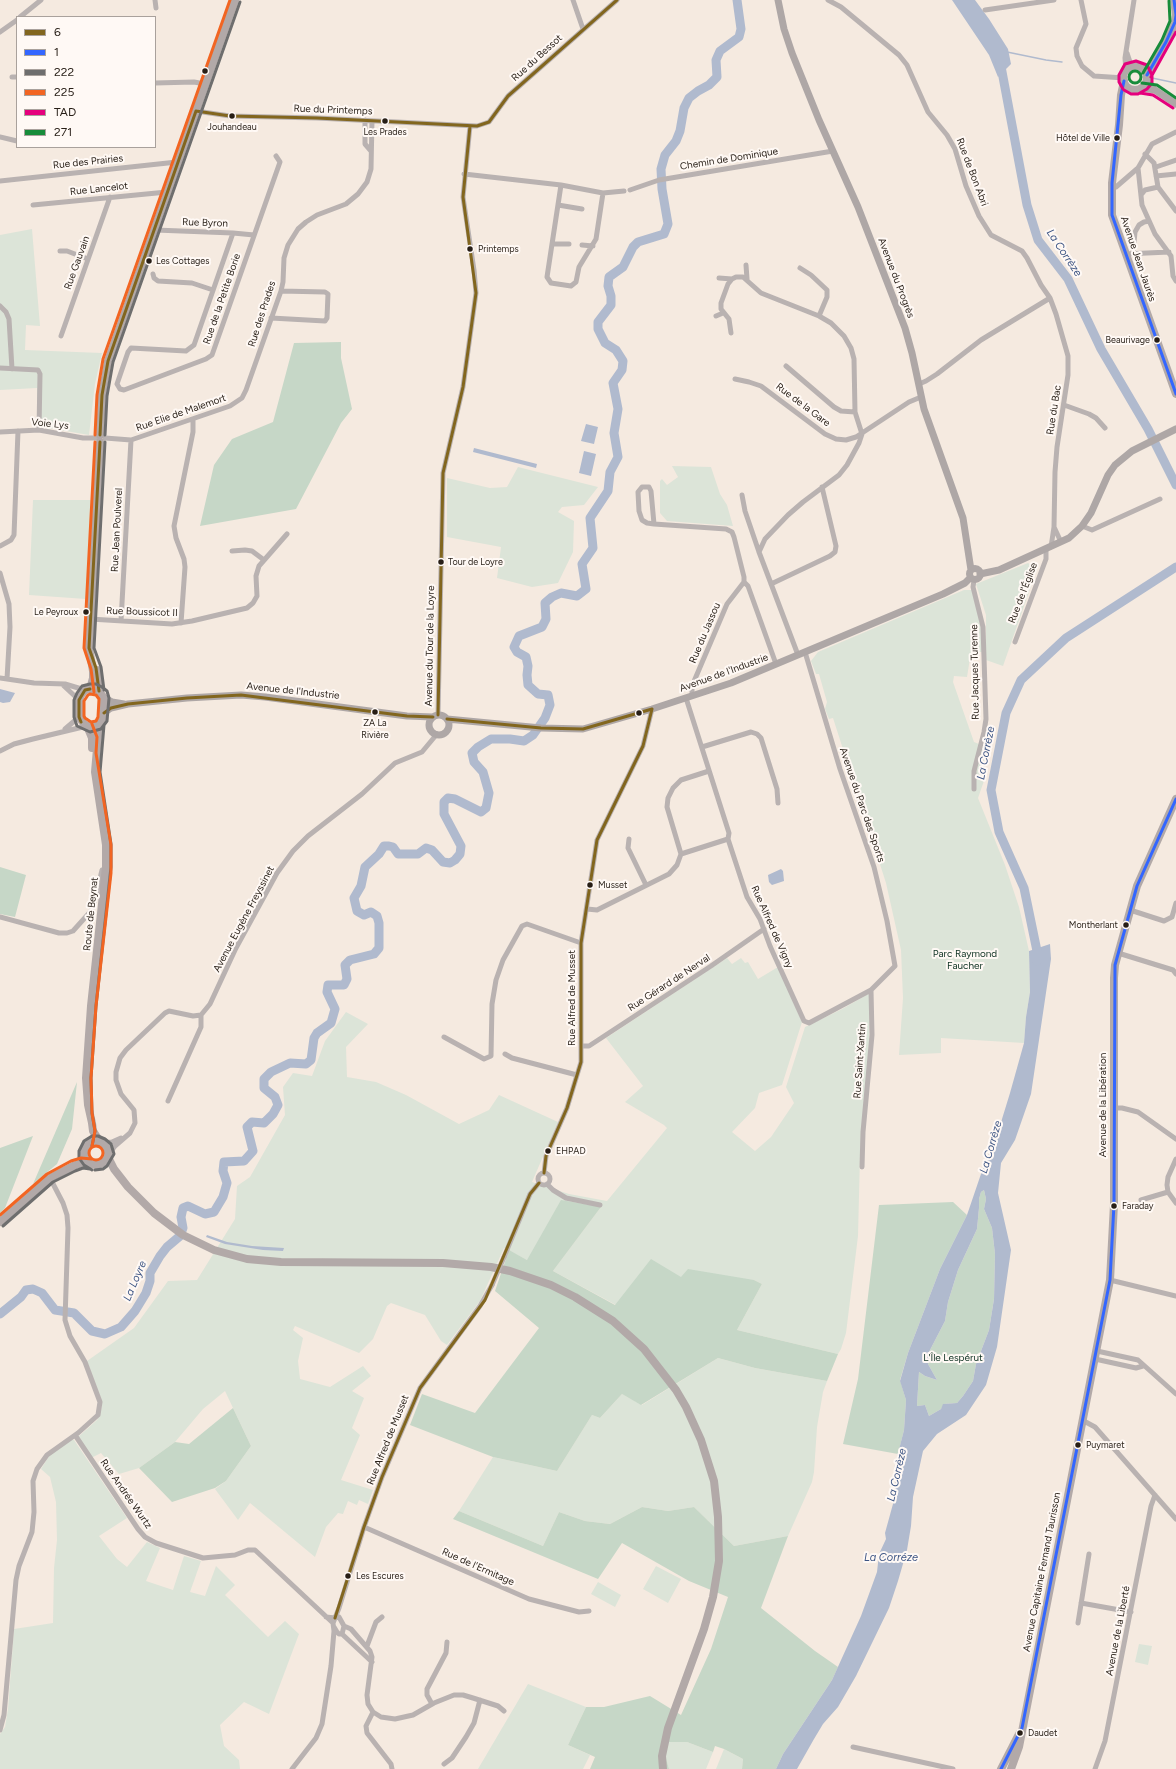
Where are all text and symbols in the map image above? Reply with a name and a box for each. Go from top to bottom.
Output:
legend [16,16,156,148]
text: 6 [54,25,61,39]
street label: Rue du Bessot [509,32,565,84]
text: 1 [54,45,59,59]
text: 222 [54,65,74,79]
unlabelled marker [200,66,210,76]
text: 225 [54,85,74,99]
street label: Rue du Printemps [293,103,373,117]
text: TAD [54,105,76,119]
marker: Jouhandeau [227,111,237,121]
marker: Les Prades [380,116,390,126]
place label: Jouhandeau [207,122,257,132]
text: 271 [54,125,72,139]
place label: Les Prades [363,127,407,137]
place label: Hôtel de Ville [1056,133,1110,143]
marker: Hôtel de Ville [1112,133,1122,143]
street label: Rue de Bon Abri [954,136,990,208]
street label: Chemin de Dominique [679,145,779,173]
street label: Rue des Prairies [52,152,124,172]
street label: Rue Lancelot [69,180,129,198]
street label: Avenue Jean Jaurès [1118,215,1158,303]
street label: Rue Byron [182,216,228,230]
water label: La Corrèze [1043,227,1085,279]
street label: Rue Gauvain [62,235,92,291]
street label: Avenue du Progrès [875,236,917,320]
marker: Printemps [465,244,475,254]
place label: Printemps [478,244,519,254]
street label: Rue de la Petite Borie [201,252,243,346]
marker: Les Cottages [144,256,154,266]
place label: Les Cottages [156,256,209,266]
street label: Rue des Prades [246,280,278,348]
place label: Beaurivage [1105,335,1150,345]
marker: Beaurivage [1152,335,1162,345]
street label: Rue de la Gare [773,381,833,429]
street label: Rue du Bac [1044,384,1064,436]
street label: Rue Elie de Malemort [134,392,228,434]
street label: Voie Lys [31,416,69,432]
street label: Rue Jean Poulverel [109,488,125,572]
marker: Tour de Loyre [436,557,446,567]
place label: Tour de Loyre [448,557,503,567]
street label: Rue de l'Église [1006,561,1040,625]
street label: Avenue du Tour de la Loyre [423,585,437,707]
street label: Rue du Jassou [687,601,723,665]
street label: Rue Boussicot II [106,605,178,619]
place label: Le Peyroux [34,607,78,617]
marker: Le Peyroux [81,607,91,617]
street label: Rue Jacques Turenne [968,624,982,720]
street label: Avenue de l'Industrie [678,651,770,695]
street label: Avenue de l'Industrie [246,680,340,702]
marker: ZA La Rivière [370,707,380,717]
unlabelled marker [634,708,644,718]
place label: ZA La Rivière [361,718,389,739]
water label: La Corrèze [974,725,998,781]
street label: Avenue du Parc des Sports [837,746,887,864]
street label: Avenue Eugène Freyssinet [211,864,277,974]
street label: Route de Beynat [81,876,101,952]
marker: Musset [585,880,595,890]
place label: Musset [598,880,627,890]
street label: Rue Alfred de Vigny [748,884,796,970]
place label: Montherlant [1069,920,1118,930]
marker: Montherlant [1121,920,1131,930]
park label: Parc Raymond Faucher [933,948,997,972]
street label: Rue Alfred de Musset [566,950,578,1046]
street label: Rue Gérard de Nerval [626,952,712,1014]
street label: Rue Saint-Xantin [851,1023,869,1099]
street label: Avenue de la Libération [1097,1053,1109,1157]
water label: La Corrèze [977,1119,1005,1175]
marker: EHPAD [543,1146,553,1156]
place label: EHPAD [556,1146,586,1156]
marker: Faraday [1109,1201,1119,1211]
place label: Faraday [1122,1201,1154,1211]
water label: La Loyre [121,1259,149,1303]
park label: L'Île Lespérut [923,1352,983,1364]
street label: Rue Alfred de Musset [364,1393,412,1487]
marker: Puymaret [1073,1440,1083,1450]
place label: Puymaret [1086,1440,1125,1450]
water label: La Corrèze [884,1447,910,1503]
street label: Rue Andrée Wurtz [98,1457,154,1531]
street label: Avenue Capitaine Fernand Taurisson [1021,1491,1063,1653]
street label: Rue de l'Ermitage [440,1546,516,1588]
water label: La Corréze [864,1551,918,1565]
marker: Les Escures [343,1571,353,1581]
place label: Les Escures [356,1571,404,1581]
street label: Avenue de la Liberté [1103,1585,1133,1677]
marker: Daudet [1015,1728,1025,1738]
place label: Daudet [1028,1728,1057,1738]

